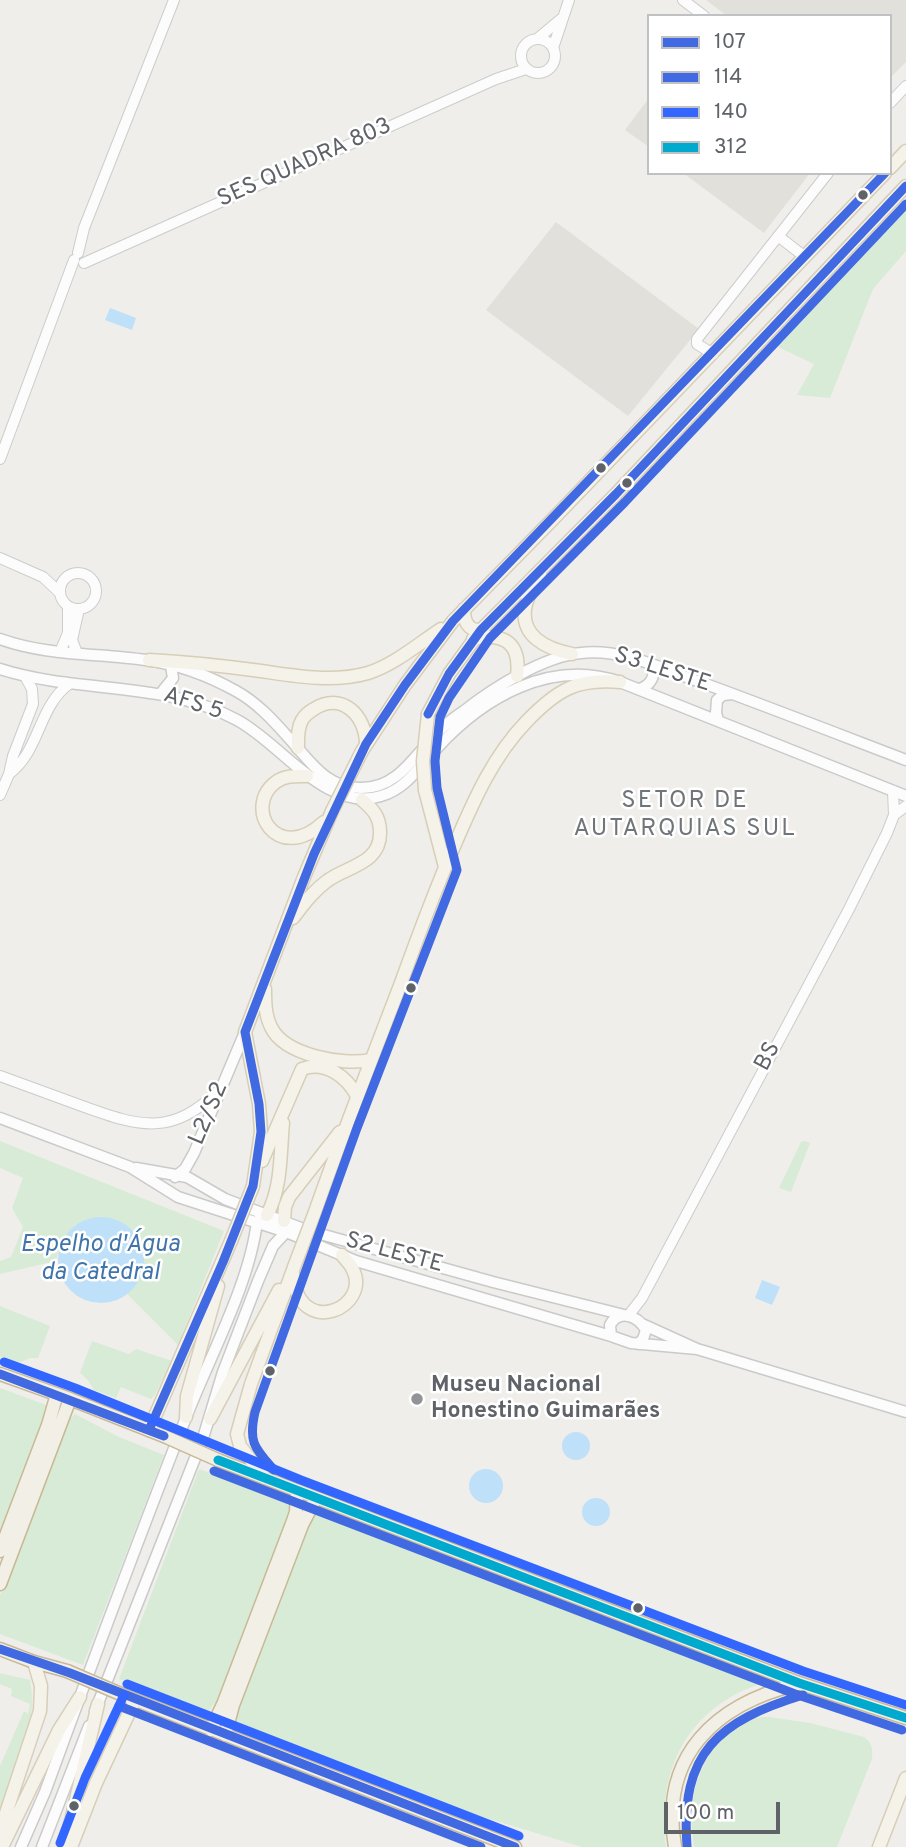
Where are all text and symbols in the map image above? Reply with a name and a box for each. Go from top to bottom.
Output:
legend [647,14,892,175]
text: 107 [714,29,746,56]
text: 114 [714,64,742,91]
text: 140 [714,99,748,126]
street label: SES QUADRA 803 [214,113,396,215]
text: 312 [714,134,747,161]
unlabelled marker [856,188,870,202]
unlabelled marker [594,461,608,475]
unlabelled marker [620,476,634,490]
street label: S3 LESTE [610,642,714,700]
street label: AFS 5 [160,682,226,728]
district label: SETOR DE AUTARQUIAS SUL [575,788,795,844]
unlabelled marker [404,981,418,995]
street label: BS [750,1038,788,1076]
street label: L2/S2 [184,1078,236,1150]
street label: S2 LESTE [342,1228,446,1280]
water label: Espelho d'Água da Catedral [20,1232,180,1288]
unlabelled marker [263,1364,277,1378]
place label: Museu Nacional Honestino Guimarães [431,1372,660,1426]
marker: Museu Nacional Honestino Guimarães [409,1391,425,1407]
unlabelled marker [631,1601,645,1615]
scale bar [668,1787,783,1831]
unlabelled marker [67,1799,81,1813]
text: 100 m [677,1800,734,1827]

